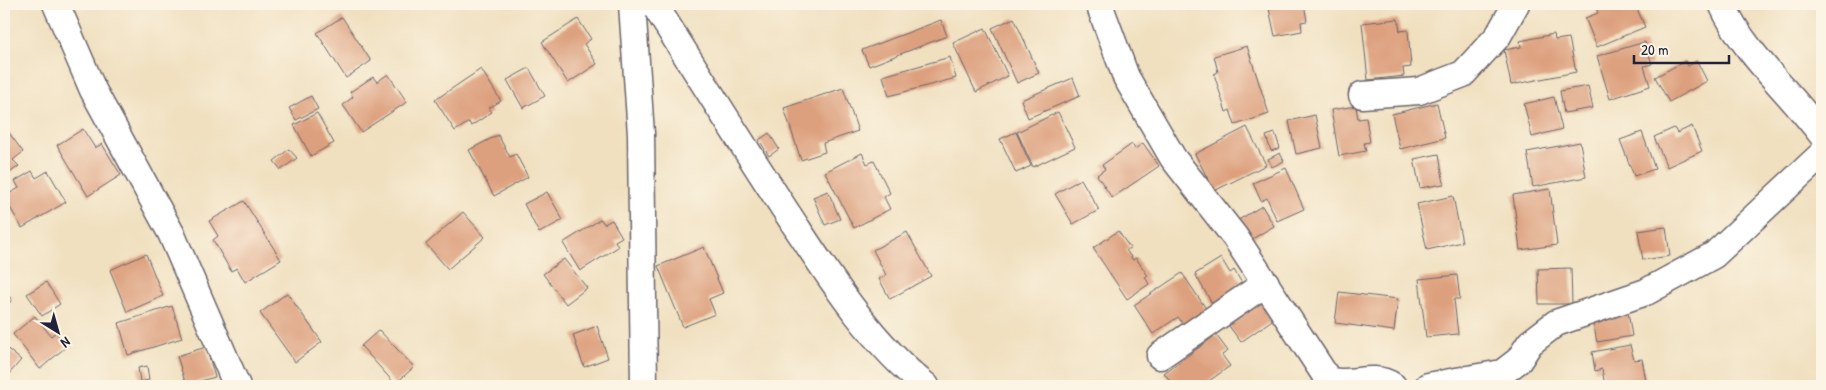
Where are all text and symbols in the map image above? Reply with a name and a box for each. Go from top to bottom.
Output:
scale bar [1634,32,1728,64]
text: 20 m [1641,39,1668,60]
north arrow [32,308,82,358]
text: N [57,333,75,353]

